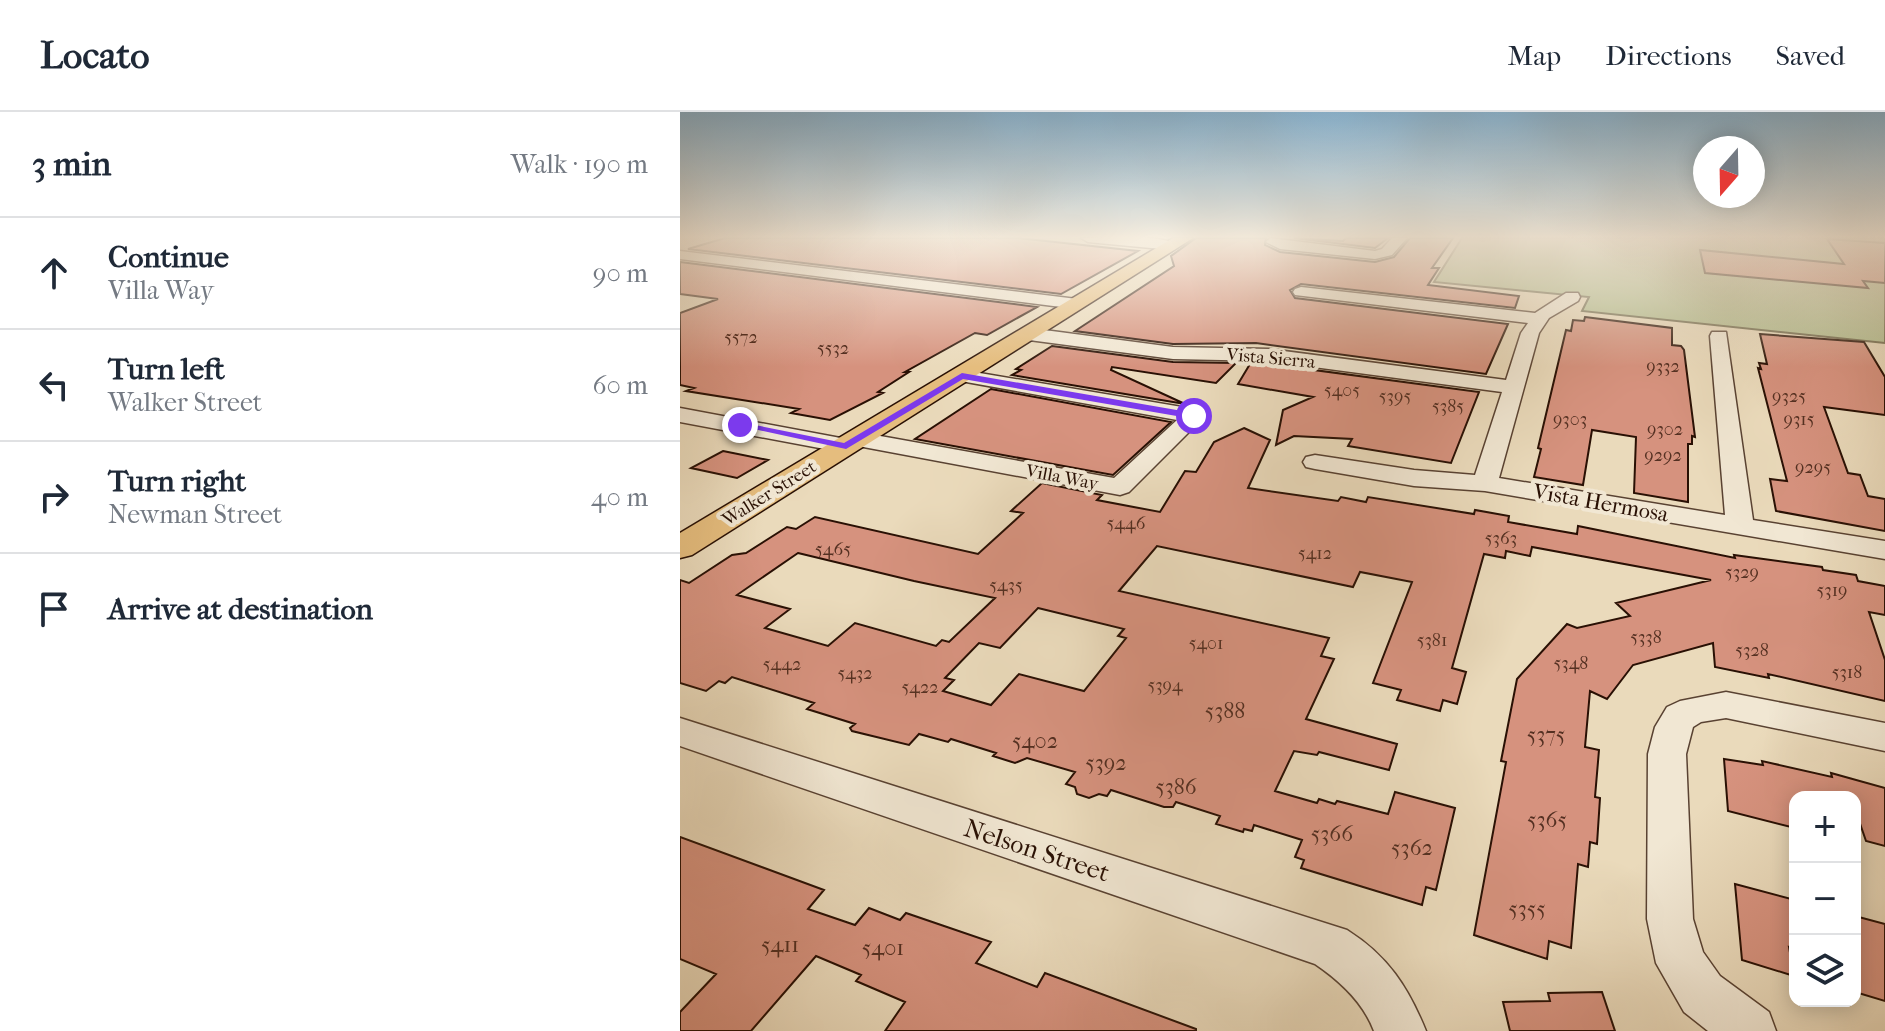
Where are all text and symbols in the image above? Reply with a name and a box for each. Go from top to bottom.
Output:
text: Locato [40,33,150,78]
text: Map [1508,39,1561,72]
text: Directions [1605,39,1732,72]
text: Saved [1776,39,1845,72]
north arrow [1693,136,1765,208]
text: 3 min [32,144,111,184]
text: Walk · 190 m [511,149,648,180]
text: Continue [108,240,229,275]
icon: ahead [32,251,76,295]
text: 90 m [593,258,648,289]
text: Villa Way [108,275,214,306]
house number: 5572 [724,327,758,348]
house number: 5532 [817,338,849,359]
street label: Vista Sierra [1225,344,1317,373]
text: Turn left [108,352,225,387]
house number: 9332 [1646,356,1680,377]
icon: left [32,363,76,407]
text: 60 m [592,370,648,401]
house number: 5405 [1324,380,1360,401]
house number: 5395 [1379,386,1411,407]
house number: 9325 [1772,386,1806,407]
text: Walker Street [108,387,262,418]
house number: 5385 [1432,396,1464,417]
route start [1176,398,1212,434]
route end [722,407,758,443]
house number: 9303 [1553,409,1587,430]
house number: 9315 [1784,409,1815,430]
house number: 9302 [1647,419,1683,440]
house number: 9292 [1644,445,1682,466]
street label: Walker Street [718,456,821,531]
house number: 9295 [1795,457,1831,478]
street label: Villa Way [1023,460,1101,495]
text: Turn right [108,464,246,499]
icon: right [32,475,76,519]
street label: Vista Hermosa [1530,478,1671,528]
text: 40 m [591,482,648,513]
text: Newman Street [108,499,282,530]
house number: 5446 [1107,513,1146,534]
house number: 5363 [1485,528,1517,549]
house number: 5465 [815,539,851,560]
house number: 5412 [1298,543,1332,564]
house number: 5329 [1725,562,1759,583]
house number: 5435 [989,575,1023,596]
house number: 5319 [1816,580,1848,601]
icon: arrive [32,587,76,631]
text: Arrive at destination [108,592,373,627]
house number: 5338 [1630,627,1662,648]
house number: 5381 [1417,630,1447,651]
house number: 5401 [1189,633,1223,654]
house number: 5328 [1735,640,1769,661]
house number: 5348 [1554,653,1588,674]
house number: 5442 [763,654,801,675]
house number: 5318 [1832,662,1862,683]
house number: 5432 [837,663,873,684]
house number: 5394 [1147,675,1183,696]
house number: 5422 [902,677,938,698]
house number: 5388 [1205,698,1245,724]
house number: 5375 [1527,722,1565,748]
house number: 5402 [1012,728,1058,754]
house number: 5392 [1085,750,1127,776]
house number: 5386 [1155,774,1197,800]
map controls [1789,791,1861,1007]
button: + [1789,791,1861,863]
house number: 5365 [1527,807,1567,833]
street label: Nelson Street [960,812,1114,889]
house number: 5366 [1311,821,1353,847]
house number: 5362 [1391,835,1433,861]
button: − [1789,863,1861,935]
house number: 5355 [1508,896,1546,922]
house number: 5411 [761,932,799,958]
house number: 5401 [862,935,904,961]
button: layers [1789,935,1861,1007]

